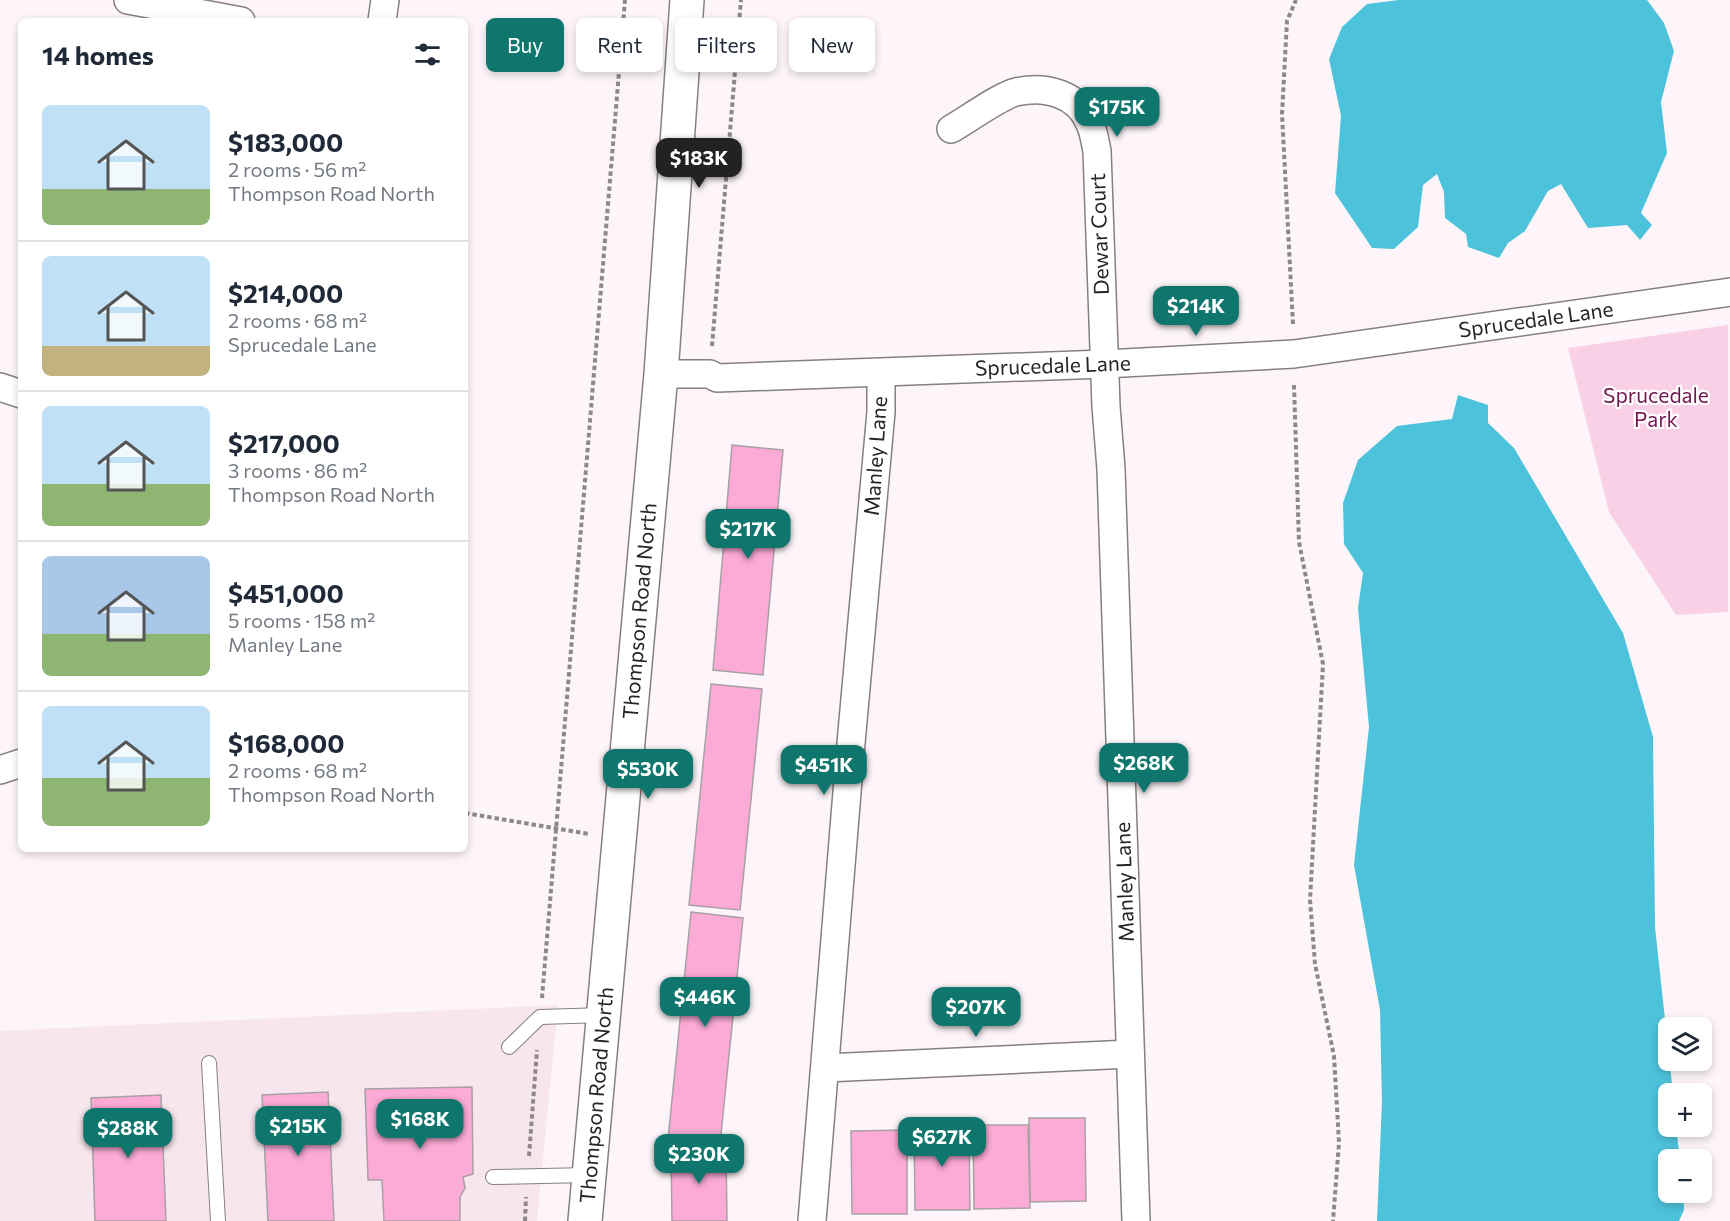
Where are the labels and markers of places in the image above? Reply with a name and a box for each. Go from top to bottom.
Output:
pin: $175K [1075,87,1159,138]
pin: $183K [657,138,741,189]
pin: $214K [1154,286,1238,337]
pin: $217K [706,509,790,560]
pin: $268K [1102,743,1186,794]
pin: $451K [782,745,866,796]
pin: $530K [606,749,690,800]
pin: $446K [663,977,747,1028]
pin: $207K [934,987,1018,1038]
pin: $168K [378,1099,462,1150]
pin: $215K [256,1106,340,1157]
pin: $288K [86,1108,170,1159]
pin: $627K [900,1117,984,1168]
pin: $230K [657,1134,741,1185]

